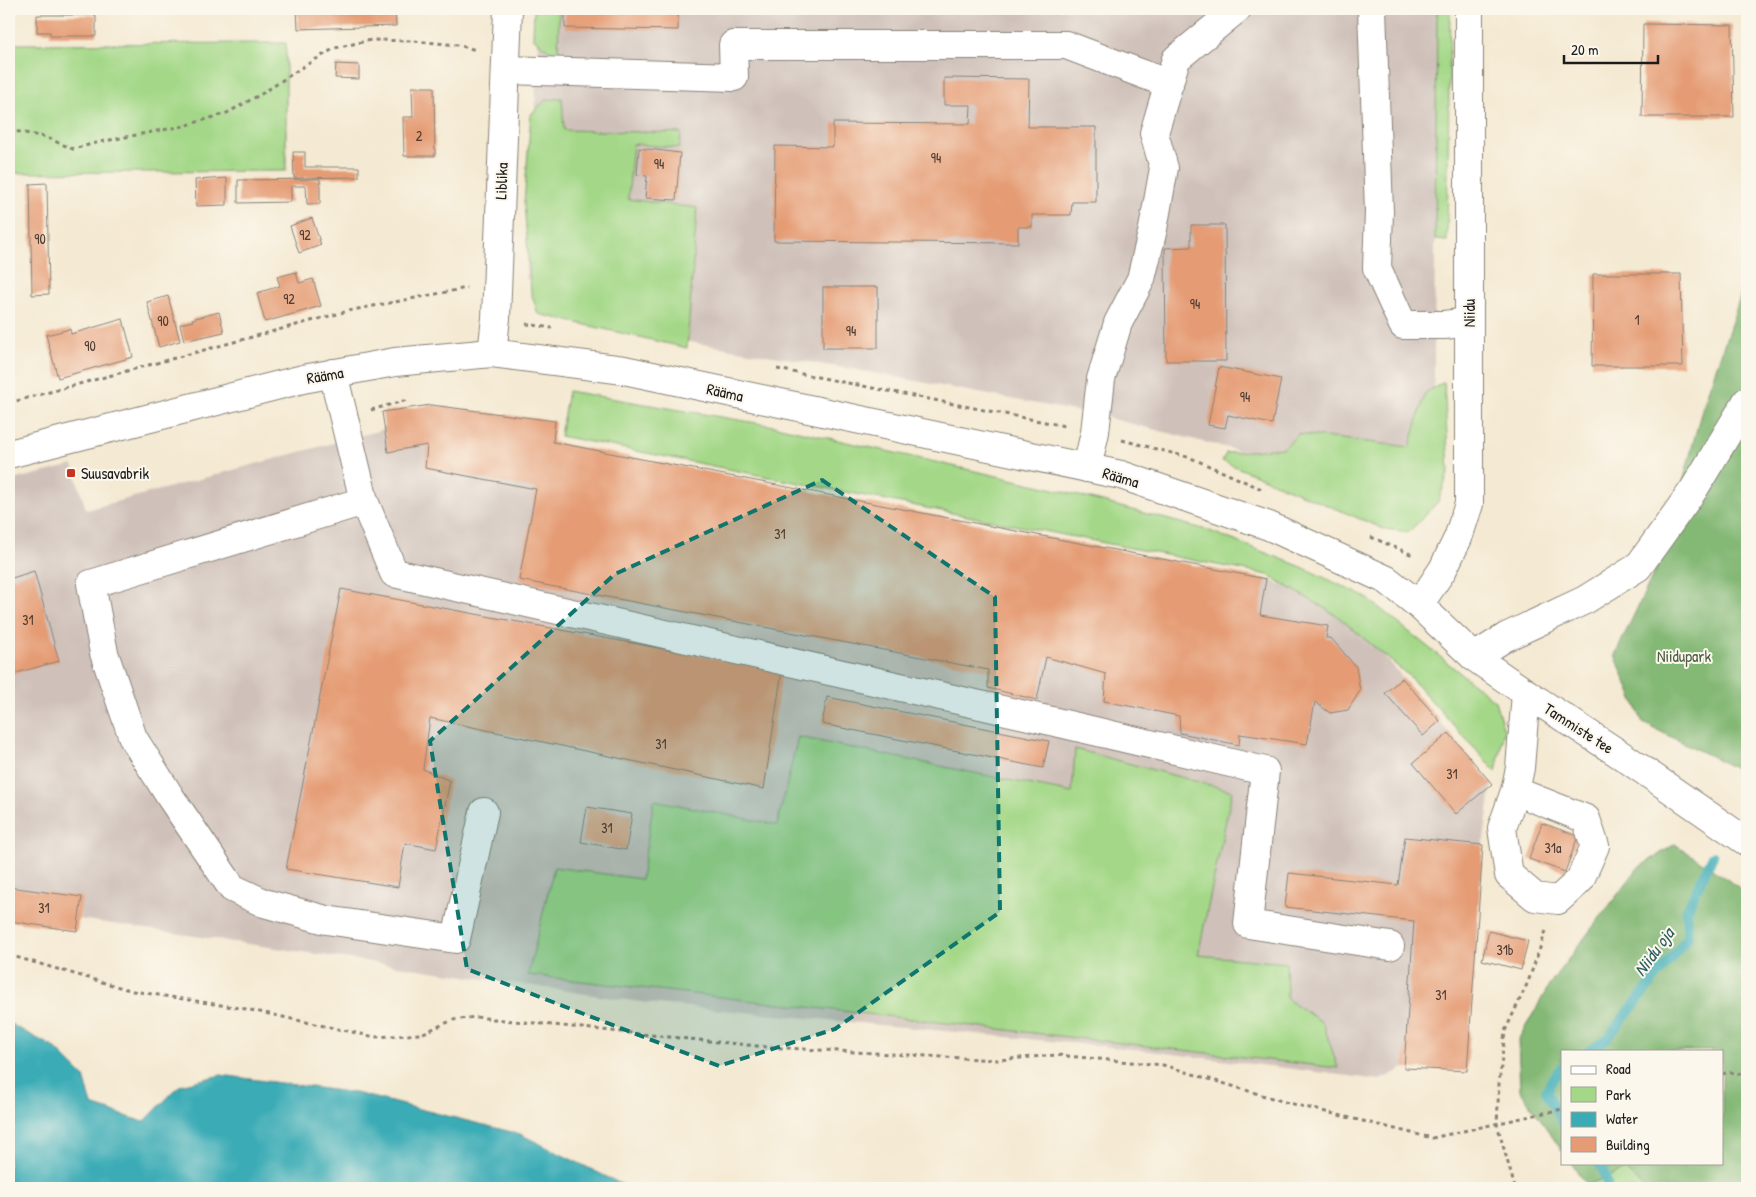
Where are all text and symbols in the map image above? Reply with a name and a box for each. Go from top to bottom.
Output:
scale bar [1564,32,1657,64]
text: 20 m [1571,39,1598,60]
house number: 2 [416,126,423,145]
house number: 94 [931,148,941,167]
house number: 94 [654,154,664,173]
street label: Liblika [489,162,513,200]
house number: 92 [299,225,311,244]
house number: 90 [34,229,46,248]
house number: 92 [283,289,295,308]
house number: 94 [1190,294,1200,313]
street label: Niidu [1458,298,1480,327]
house number: 1 [1634,310,1640,329]
house number: 90 [157,311,169,330]
house number: 94 [846,321,856,340]
house number: 90 [84,336,96,355]
street label: Rääma [305,361,345,389]
street label: Rääma [705,377,745,407]
house number: 94 [1240,387,1250,406]
street label: Rääma [1100,461,1142,493]
place label: Suusavabrik [81,462,150,484]
marker: Suusavabrik [65,467,77,479]
house number: 31 [774,524,786,543]
house number: 31 [22,610,34,629]
park label: Niidupark [1657,645,1711,667]
street label: Tammiste tee [1540,697,1619,759]
house number: 31 [655,734,667,753]
house number: 31 [1446,764,1458,783]
house number: 31 [601,818,613,837]
house number: 31a [1545,838,1562,857]
house number: 31 [38,898,50,917]
water label: Niidu oja [1627,921,1681,981]
house number: 31b [1496,940,1514,959]
house number: 31 [1435,985,1447,1004]
legend [1561,1050,1724,1164]
text: Road [1606,1058,1631,1079]
text: Park [1606,1084,1631,1105]
text: Water [1606,1108,1638,1129]
text: Building [1606,1134,1650,1155]

